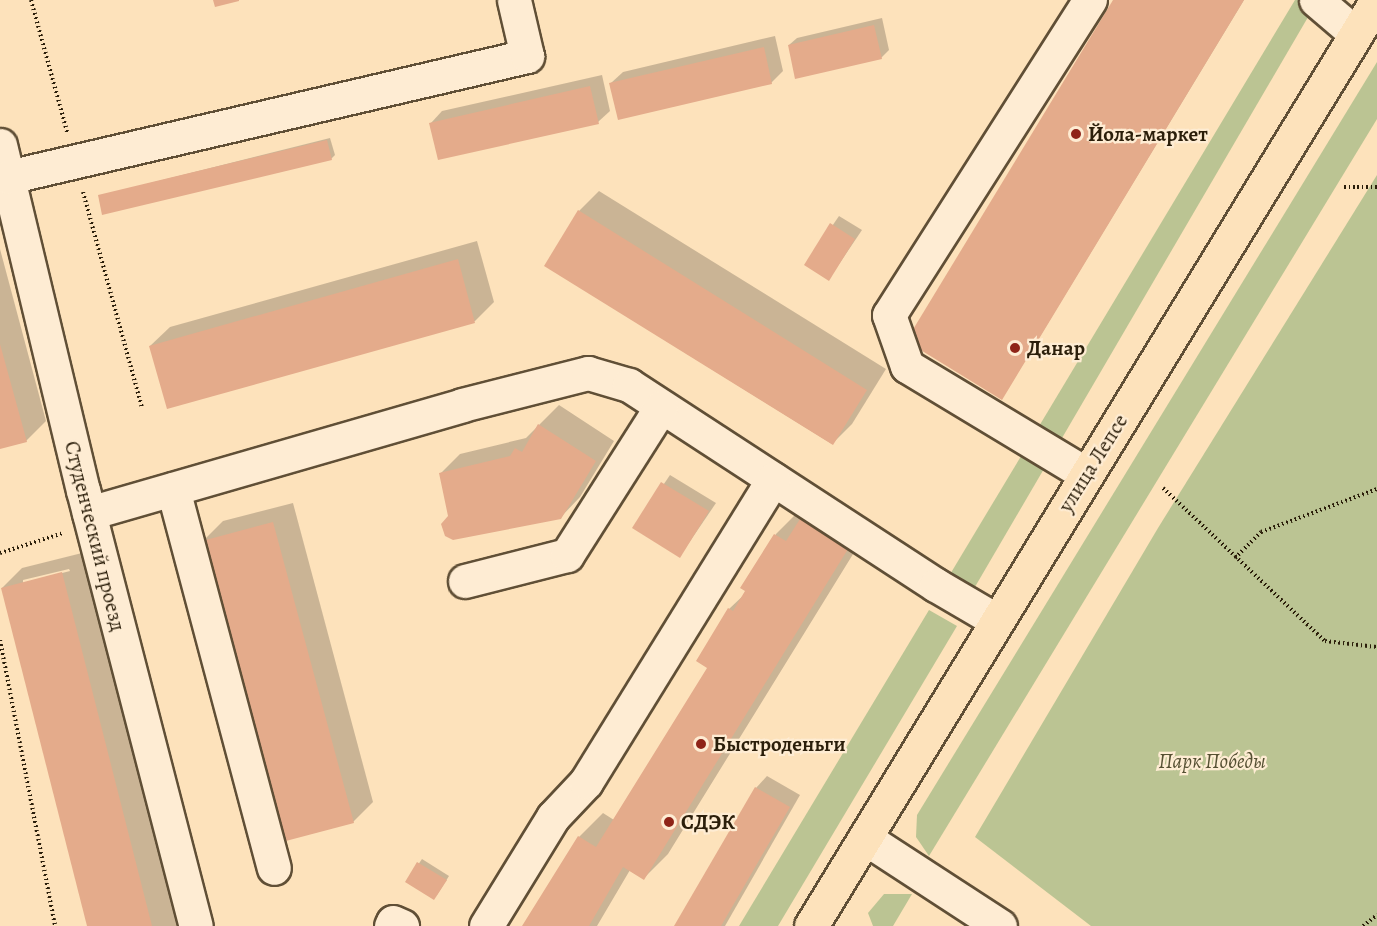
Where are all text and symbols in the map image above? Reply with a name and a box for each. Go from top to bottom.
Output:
place label: Йола-маркет [1088,121,1208,147]
marker: Йола-маркет [1069,127,1083,141]
place label: Данар [1027,335,1085,361]
marker: Данар [1008,341,1022,355]
street label: улица Лепсе [1053,409,1133,517]
street label: Студенческий проезд [59,438,131,634]
place label: Быстроденьги [713,731,846,757]
marker: Быстроденьги [694,737,708,751]
park label: Парк Победы [1158,748,1266,774]
place label: СДЭК [681,809,735,835]
marker: СДЭК [662,815,676,829]

